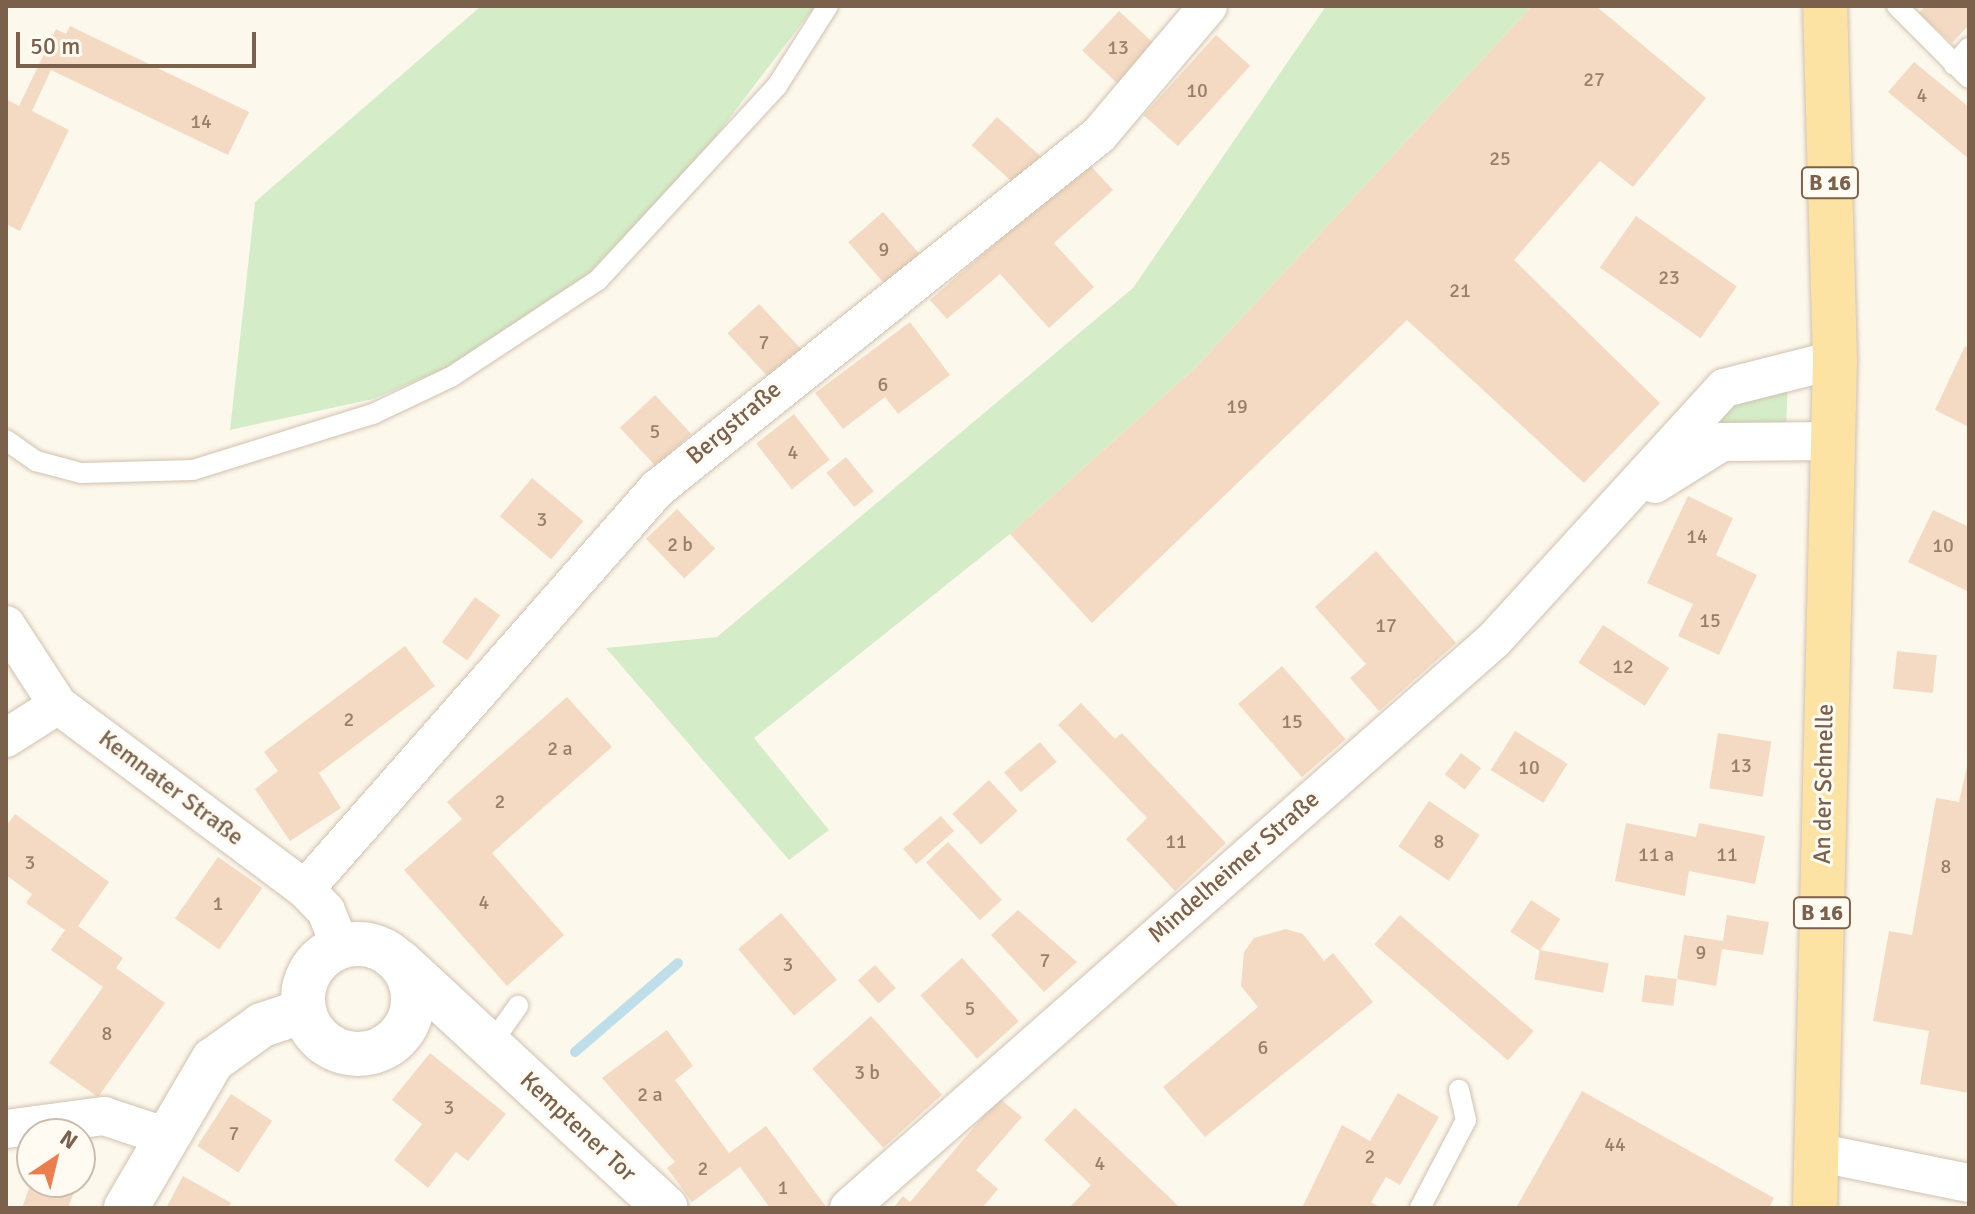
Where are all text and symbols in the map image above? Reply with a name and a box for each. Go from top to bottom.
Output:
scale bar [20,16,260,66]
text: 50 m [30,31,80,61]
house number: 13 [1107,35,1129,59]
house number: 27 [1583,67,1605,91]
house number: 10 [1186,78,1208,102]
house number: 4 [1917,83,1927,107]
house number: 14 [190,109,212,133]
house number: 25 [1489,146,1511,170]
road number: B 16 [1800,165,1860,201]
house number: 9 [879,237,889,261]
house number: 23 [1658,265,1680,289]
house number: 21 [1449,278,1471,302]
house number: 7 [759,330,769,354]
house number: 6 [878,372,888,396]
street label: Bergstraße [681,375,787,471]
house number: 19 [1226,394,1248,418]
house number: 5 [650,419,660,443]
house number: 4 [788,440,798,464]
house number: 3 [537,507,547,531]
house number: 14 [1686,524,1708,548]
house number: 2 b [667,532,693,556]
house number: 10 [1932,533,1954,557]
house number: 15 [1699,608,1721,632]
house number: 17 [1375,613,1397,637]
house number: 12 [1612,654,1634,678]
street label: An der Schnelle [1808,704,1840,864]
house number: 2 [344,707,354,731]
house number: 15 [1281,709,1303,733]
street label: Kemnater Straße [93,724,249,852]
house number: 2 a [547,736,573,760]
house number: 13 [1730,753,1752,777]
house number: 10 [1518,755,1540,779]
street label: Mindelheimer Straße [1143,785,1325,949]
house number: 2 [495,789,505,813]
house number: 11 [1165,829,1187,853]
house number: 8 [1434,829,1444,853]
house number: 11 a [1638,842,1674,866]
house number: 11 [1716,842,1738,866]
house number: 3 [25,850,35,874]
house number: 8 [1941,854,1951,878]
house number: 4 [479,890,489,914]
house number: 1 [213,891,223,915]
road number: B 16 [1792,895,1852,931]
house number: 9 [1696,940,1706,964]
house number: 7 [1040,948,1050,972]
house number: 3 [783,952,793,976]
house number: 5 [965,996,975,1020]
house number: 8 [102,1021,112,1045]
house number: 6 [1258,1035,1268,1059]
house number: 3 b [854,1060,880,1084]
street label: Kemptener Tor [514,1066,642,1188]
house number: 2 a [637,1082,663,1106]
house number: 3 [444,1095,454,1119]
north arrow [16,1118,96,1198]
house number: 7 [229,1121,239,1145]
text: N [55,1124,83,1155]
house number: 44 [1604,1132,1626,1156]
house number: 2 [1365,1144,1375,1168]
house number: 4 [1095,1151,1105,1175]
house number: 2 [698,1156,708,1180]
house number: 1 [778,1175,788,1199]

